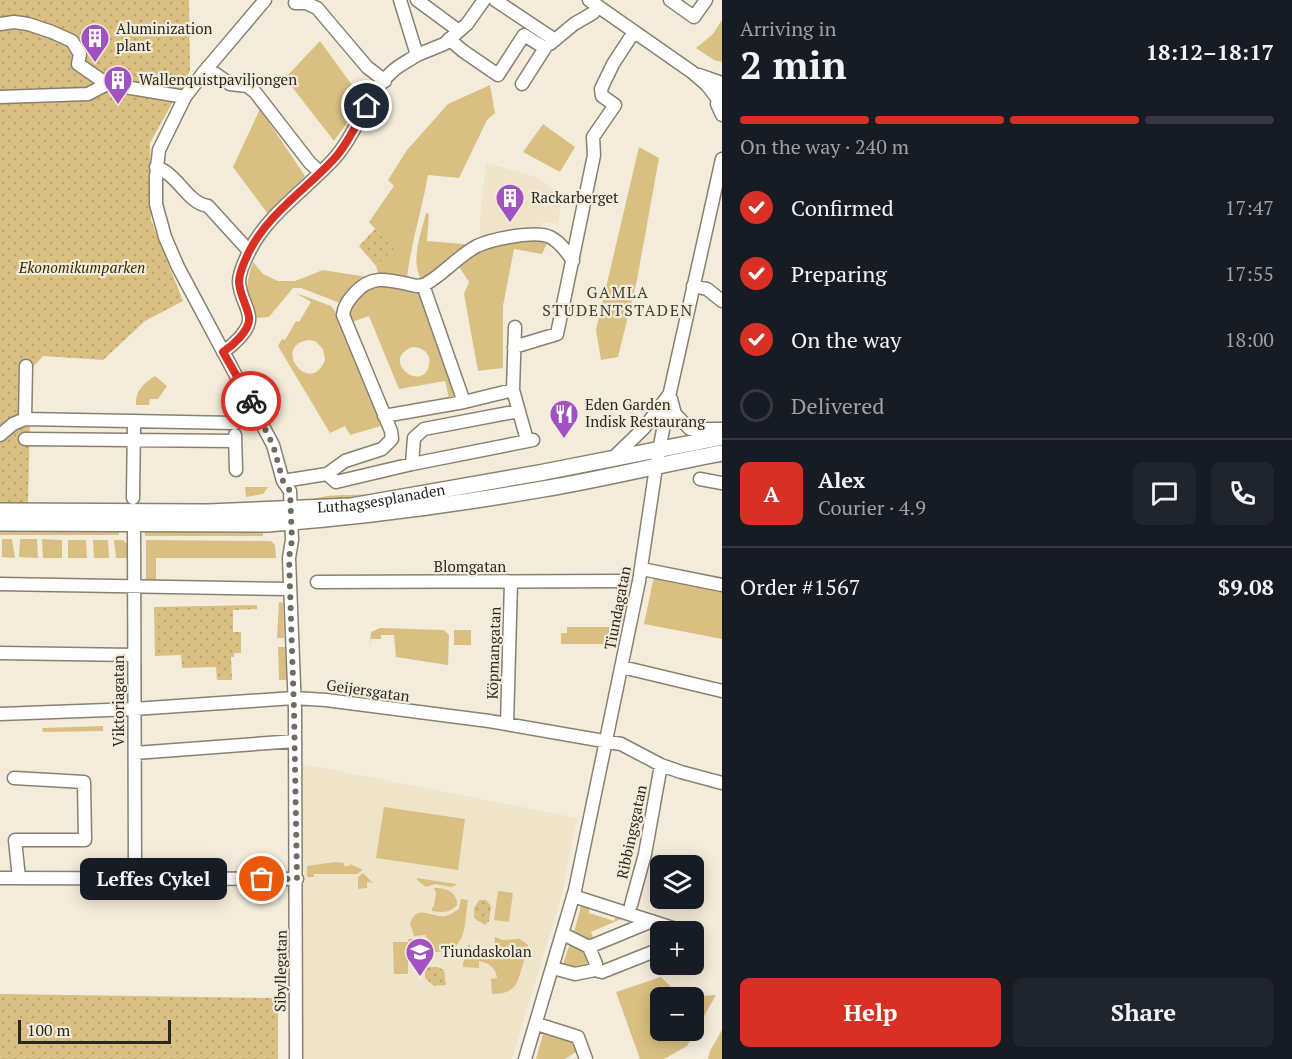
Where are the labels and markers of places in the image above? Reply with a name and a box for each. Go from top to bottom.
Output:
place label: Aluminization plant [116,18,213,55]
building icon: Aluminization plant [79,22,111,64]
building icon: Wallenquistpaviljongen [102,64,134,106]
place label: Wallenquistpaviljongen [139,69,297,89]
pin [341,80,392,131]
building icon: Rackarberget [494,182,526,224]
place label: Rackarberget [531,187,619,207]
place label: Eden Garden Indisk Restaurang [585,394,706,431]
restaurant icon: Eden Garden Indisk Restaurang [548,398,580,440]
pin [236,853,287,904]
callout: Leffes Cykel [79,858,226,900]
school or university icon: Tiundaskolan [404,936,436,978]
place label: Tiundaskolan [441,941,532,961]

